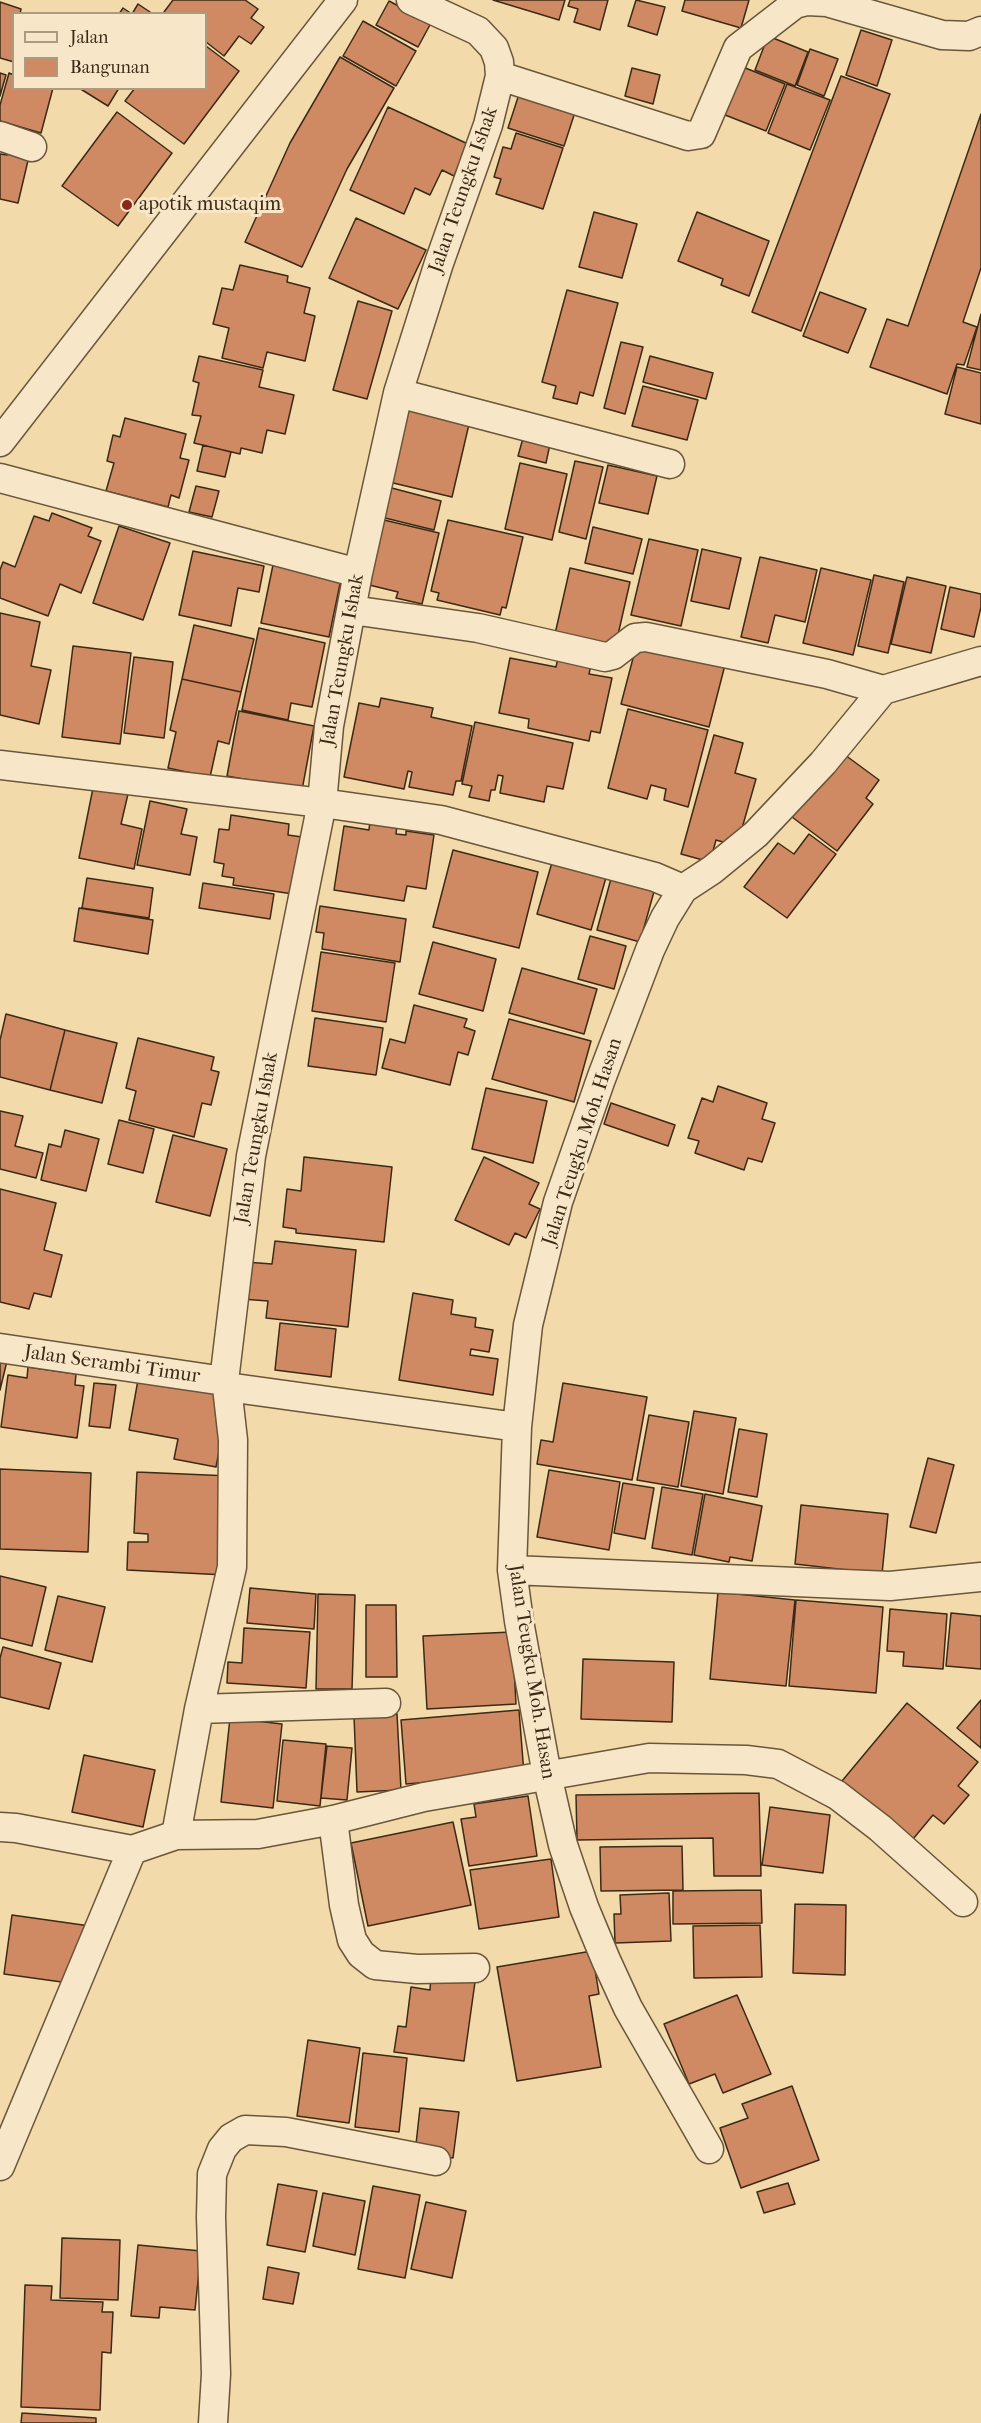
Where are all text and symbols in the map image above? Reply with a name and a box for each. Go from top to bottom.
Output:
legend [12,12,207,90]
text: Jalan [70,27,108,48]
text: Bangunan [70,57,150,78]
street label: Jalan Teungku Ishak [424,104,504,276]
place label: apotik mustaqim [139,193,281,217]
marker: apotik mustaqim [120,198,134,212]
street label: Jalan Teungku Ishak [316,572,370,748]
street label: Jalan Teugku Moh. Hasan [538,1035,628,1249]
street label: Jalan Teungku Ishak [230,1050,284,1226]
street label: Jalan Serambi Timur [23,1341,201,1389]
street label: Jalan Teugku Moh. Hasan [502,1563,560,1781]

